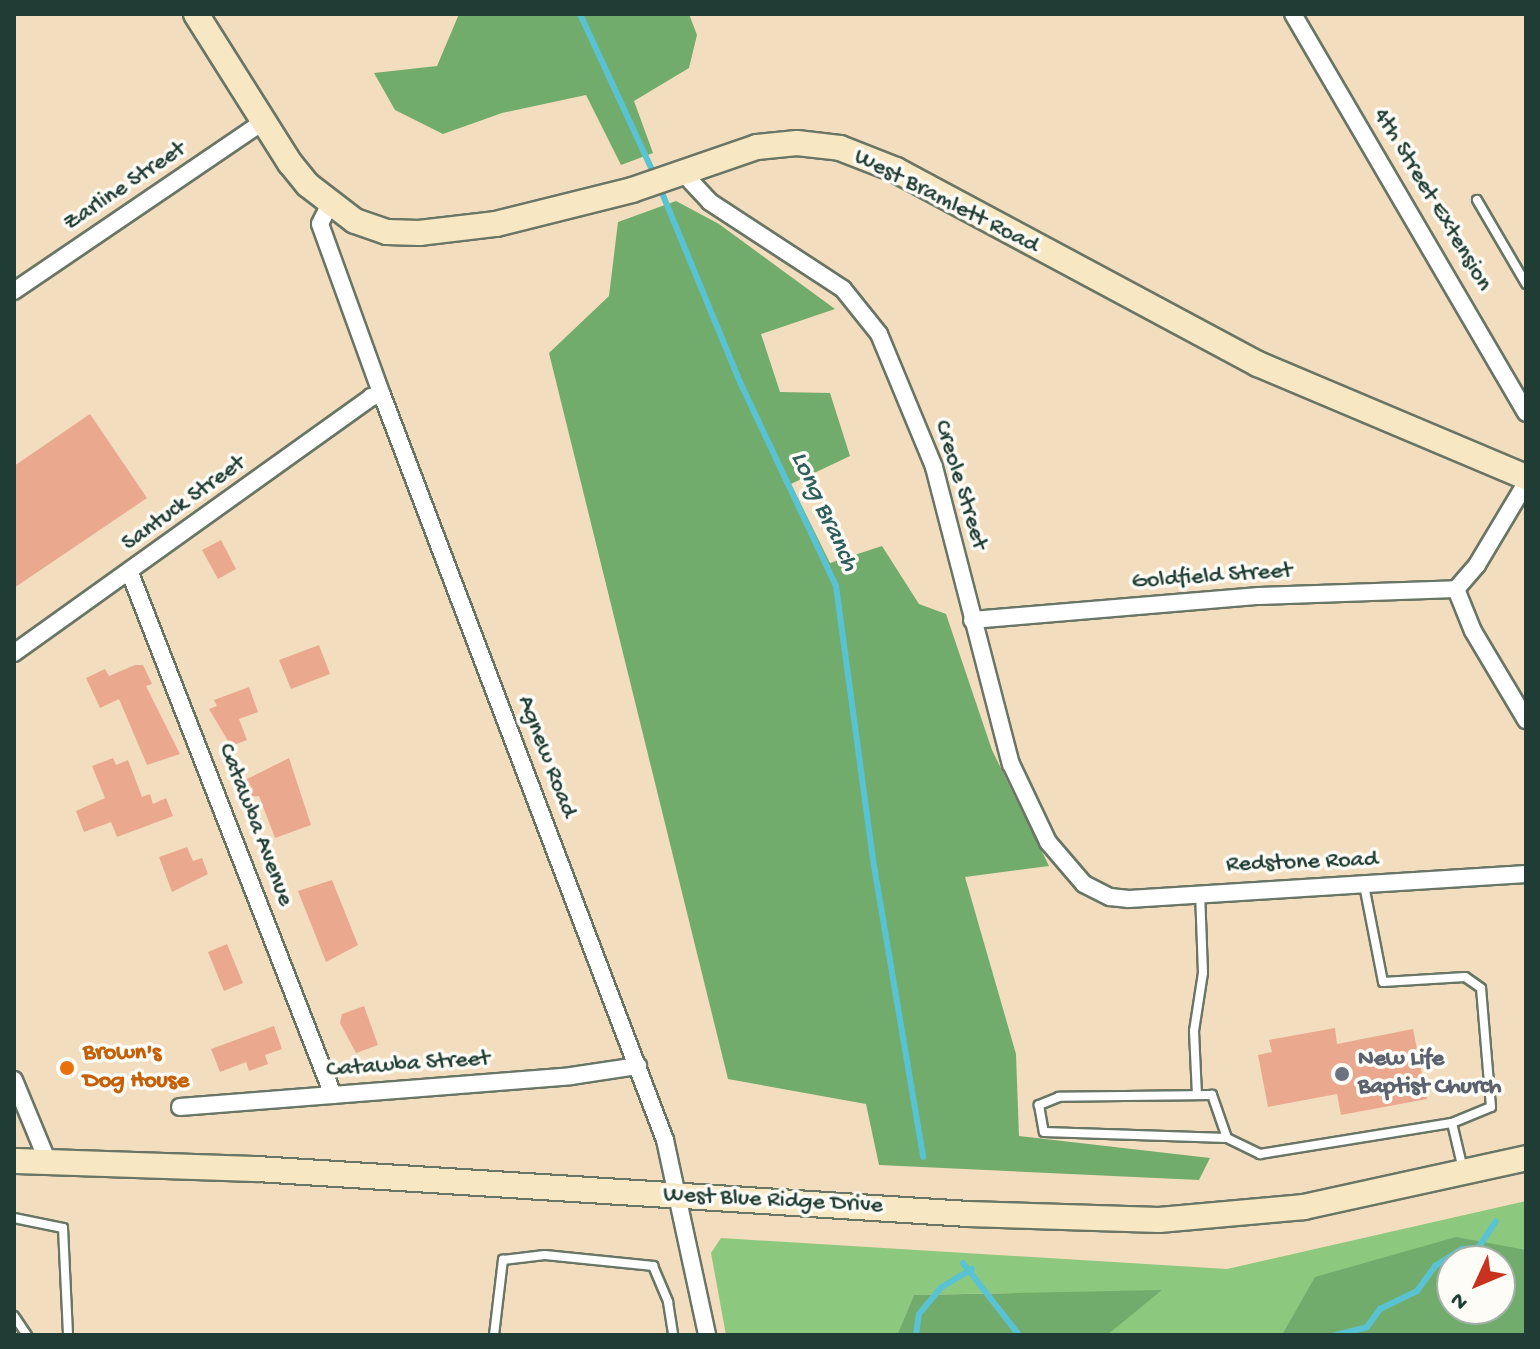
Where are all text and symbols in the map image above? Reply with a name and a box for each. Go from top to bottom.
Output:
street label: 4th Street Extension [1366,103,1498,297]
street label: Zarline Street [58,136,192,238]
street label: West Bramlett Road [849,143,1043,261]
street label: Creole Street [927,417,993,553]
water label: Long Branch [782,447,864,577]
street label: Santuck Street [117,450,251,558]
street label: Goldfield Street [1131,557,1293,597]
street label: Agnew Road [510,692,582,822]
street label: Catawba Avenue [211,740,299,910]
street label: Redstone Road [1226,846,1378,880]
place label: Brown's Dog House [83,1040,189,1096]
street label: Catawba Street [325,1045,491,1085]
place label: New Life Baptist Church [1358,1046,1501,1102]
marker: Brown's Dog House [58,1059,76,1077]
marker: New Life Baptist Church [1333,1065,1351,1083]
street label: West Blue Ridge Drive [662,1181,884,1221]
north arrow [1436,1245,1516,1325]
text: N [1446,1286,1475,1314]

